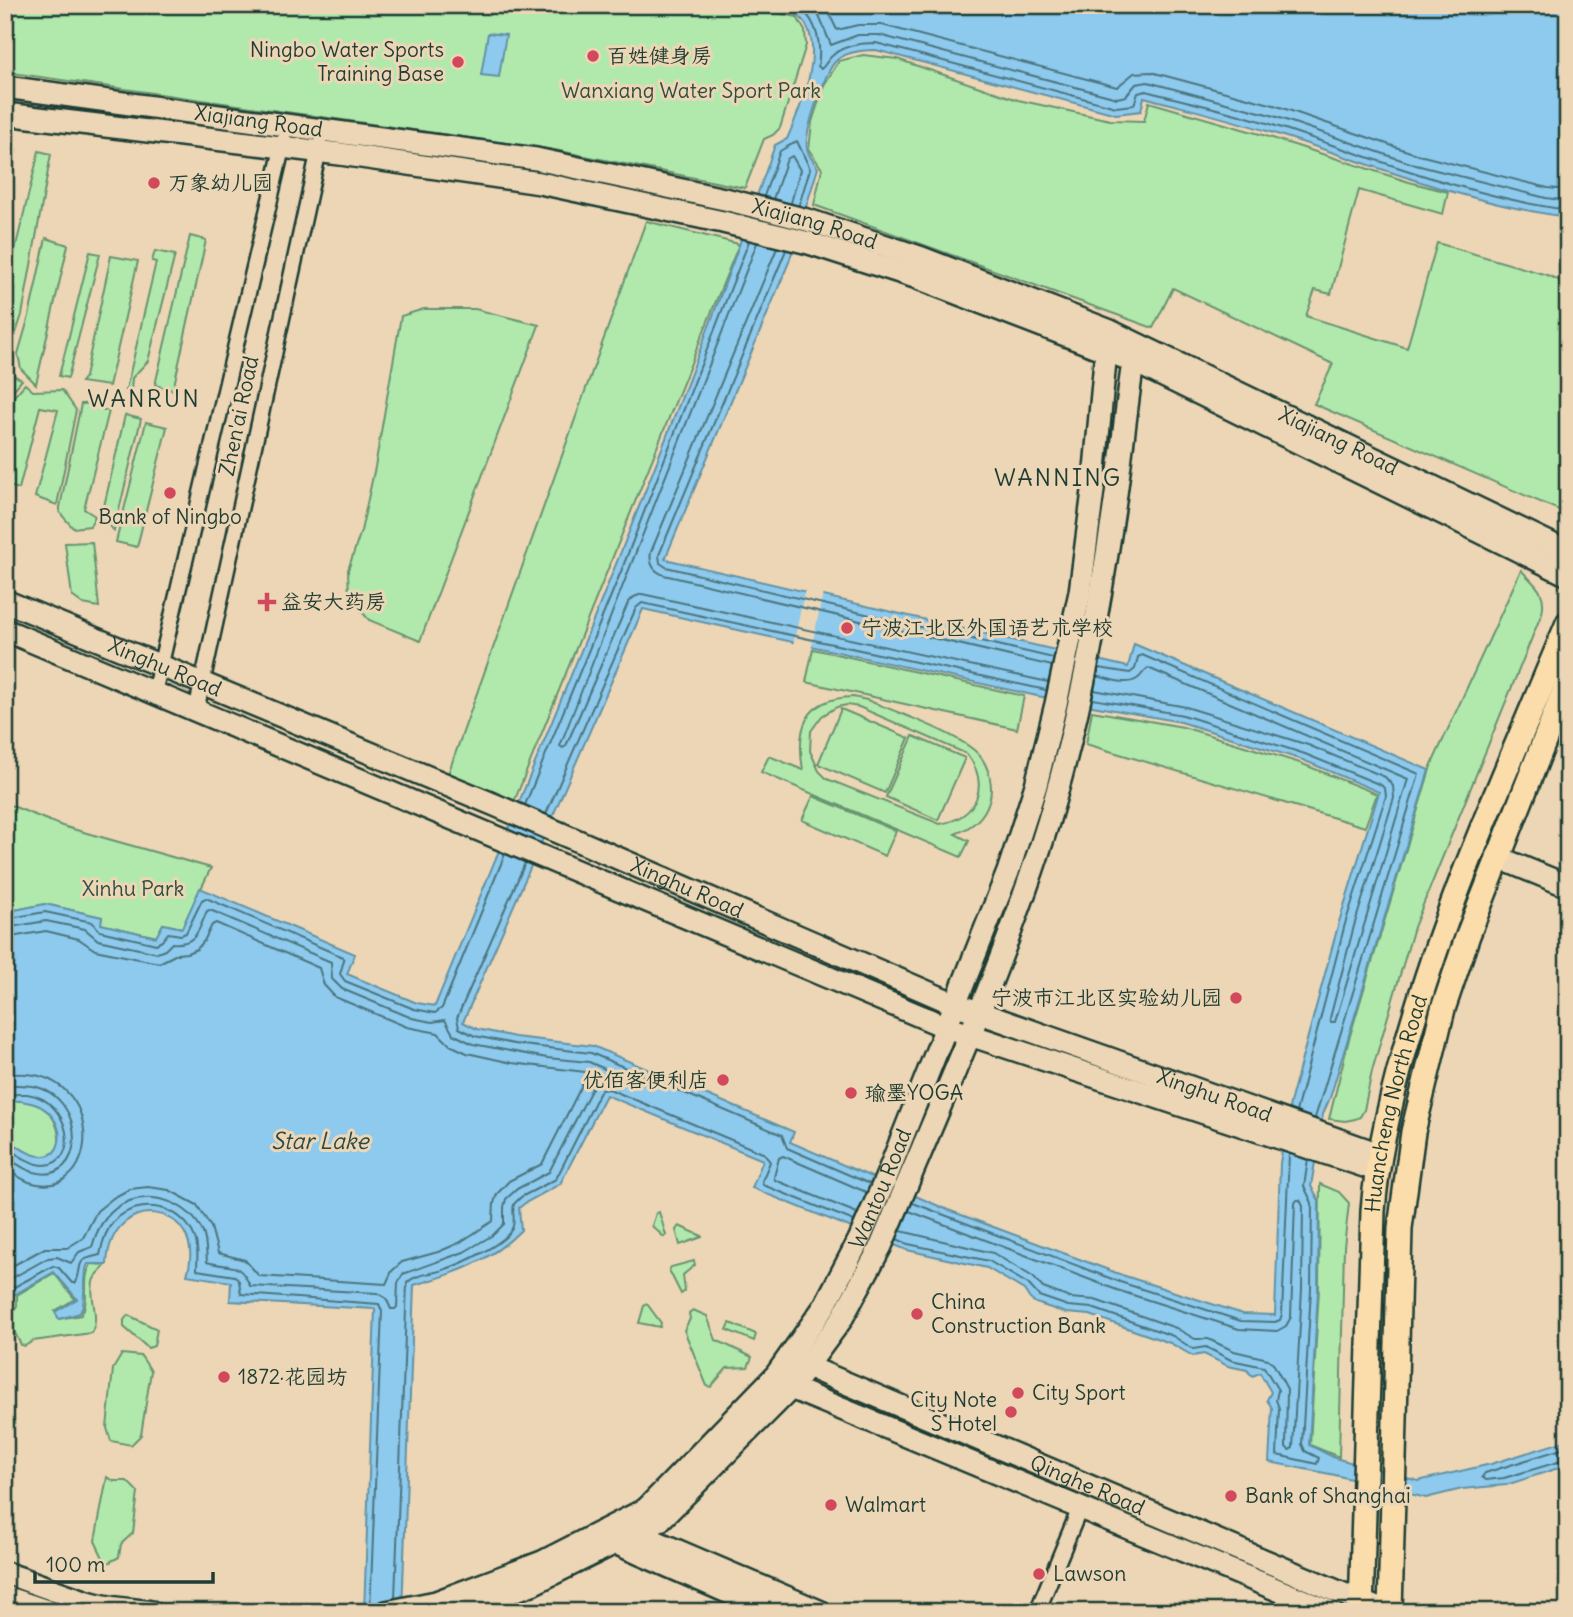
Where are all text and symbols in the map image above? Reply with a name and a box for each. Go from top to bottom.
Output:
place label: Ningbo Water Sports Training Base [250,36,444,87]
place label: 百姓健身房 [607,42,712,69]
marker: 百姓健身房 [585,48,601,64]
marker: Ningbo Water Sports Training Base [450,54,466,70]
park label: Wanxiang Water Sport Park [561,77,821,104]
street label: Xiajiang Road [193,99,325,143]
place label: 万象幼儿园 [168,169,273,196]
marker: 万象幼儿园 [146,175,162,191]
street label: Xiajiang Road [749,192,881,255]
street label: Zhen'ai Road [213,354,264,478]
district label: WANRUN [87,383,201,413]
street label: Xiajiang Road [1274,400,1403,481]
district label: WANNING [994,462,1122,492]
marker: Bank of Ningbo [162,485,178,501]
place label: Bank of Ningbo [98,503,242,530]
place label: 益安大药房 [281,588,386,615]
marker: 益安大药房 [259,594,275,610]
place label: 宁波江北区外国语艺术学校 [861,614,1113,641]
marker: 宁波江北区外国语艺术学校 [839,620,855,636]
street label: Xinghu Road [104,631,226,703]
street label: Xinghu Road [627,851,748,924]
park label: Xinhu Park [82,875,184,902]
place label: 宁波市江北区实验幼儿园 [991,984,1222,1011]
marker: 宁波市江北区实验幼儿园 [1228,990,1244,1006]
street label: Huancheng North Road [1359,991,1433,1214]
street label: Xinghu Road [1153,1062,1276,1128]
place label: 优佰客便利店 [583,1066,709,1093]
marker: 优佰客便利店 [715,1072,731,1088]
place label: 瑜墨YOGA [865,1079,963,1106]
marker: 瑜墨YOGA [843,1085,859,1101]
street label: Wantou Road [843,1125,917,1253]
water label: Star Lake [271,1126,370,1155]
place label: China Construction Bank [931,1288,1106,1339]
marker: China Construction Bank [909,1306,925,1322]
place label: 1872·花园坊 [238,1363,347,1390]
marker: 1872·花园坊 [216,1369,232,1385]
place label: City Sport [1032,1379,1126,1406]
marker: City Sport [1010,1385,1026,1401]
place label: City Note S Hotel [910,1386,997,1437]
marker: City Note S Hotel [1003,1404,1019,1420]
street label: Qinghe Road [1026,1449,1149,1521]
place label: Bank of Shanghai [1245,1482,1411,1509]
marker: Bank of Shanghai [1223,1488,1239,1504]
place label: Walmart [845,1491,926,1518]
marker: Walmart [823,1497,839,1513]
scale bar [35,1540,214,1584]
text: 100 m [46,1551,105,1578]
place label: Lawson [1053,1560,1126,1587]
marker: Lawson [1031,1566,1047,1582]

